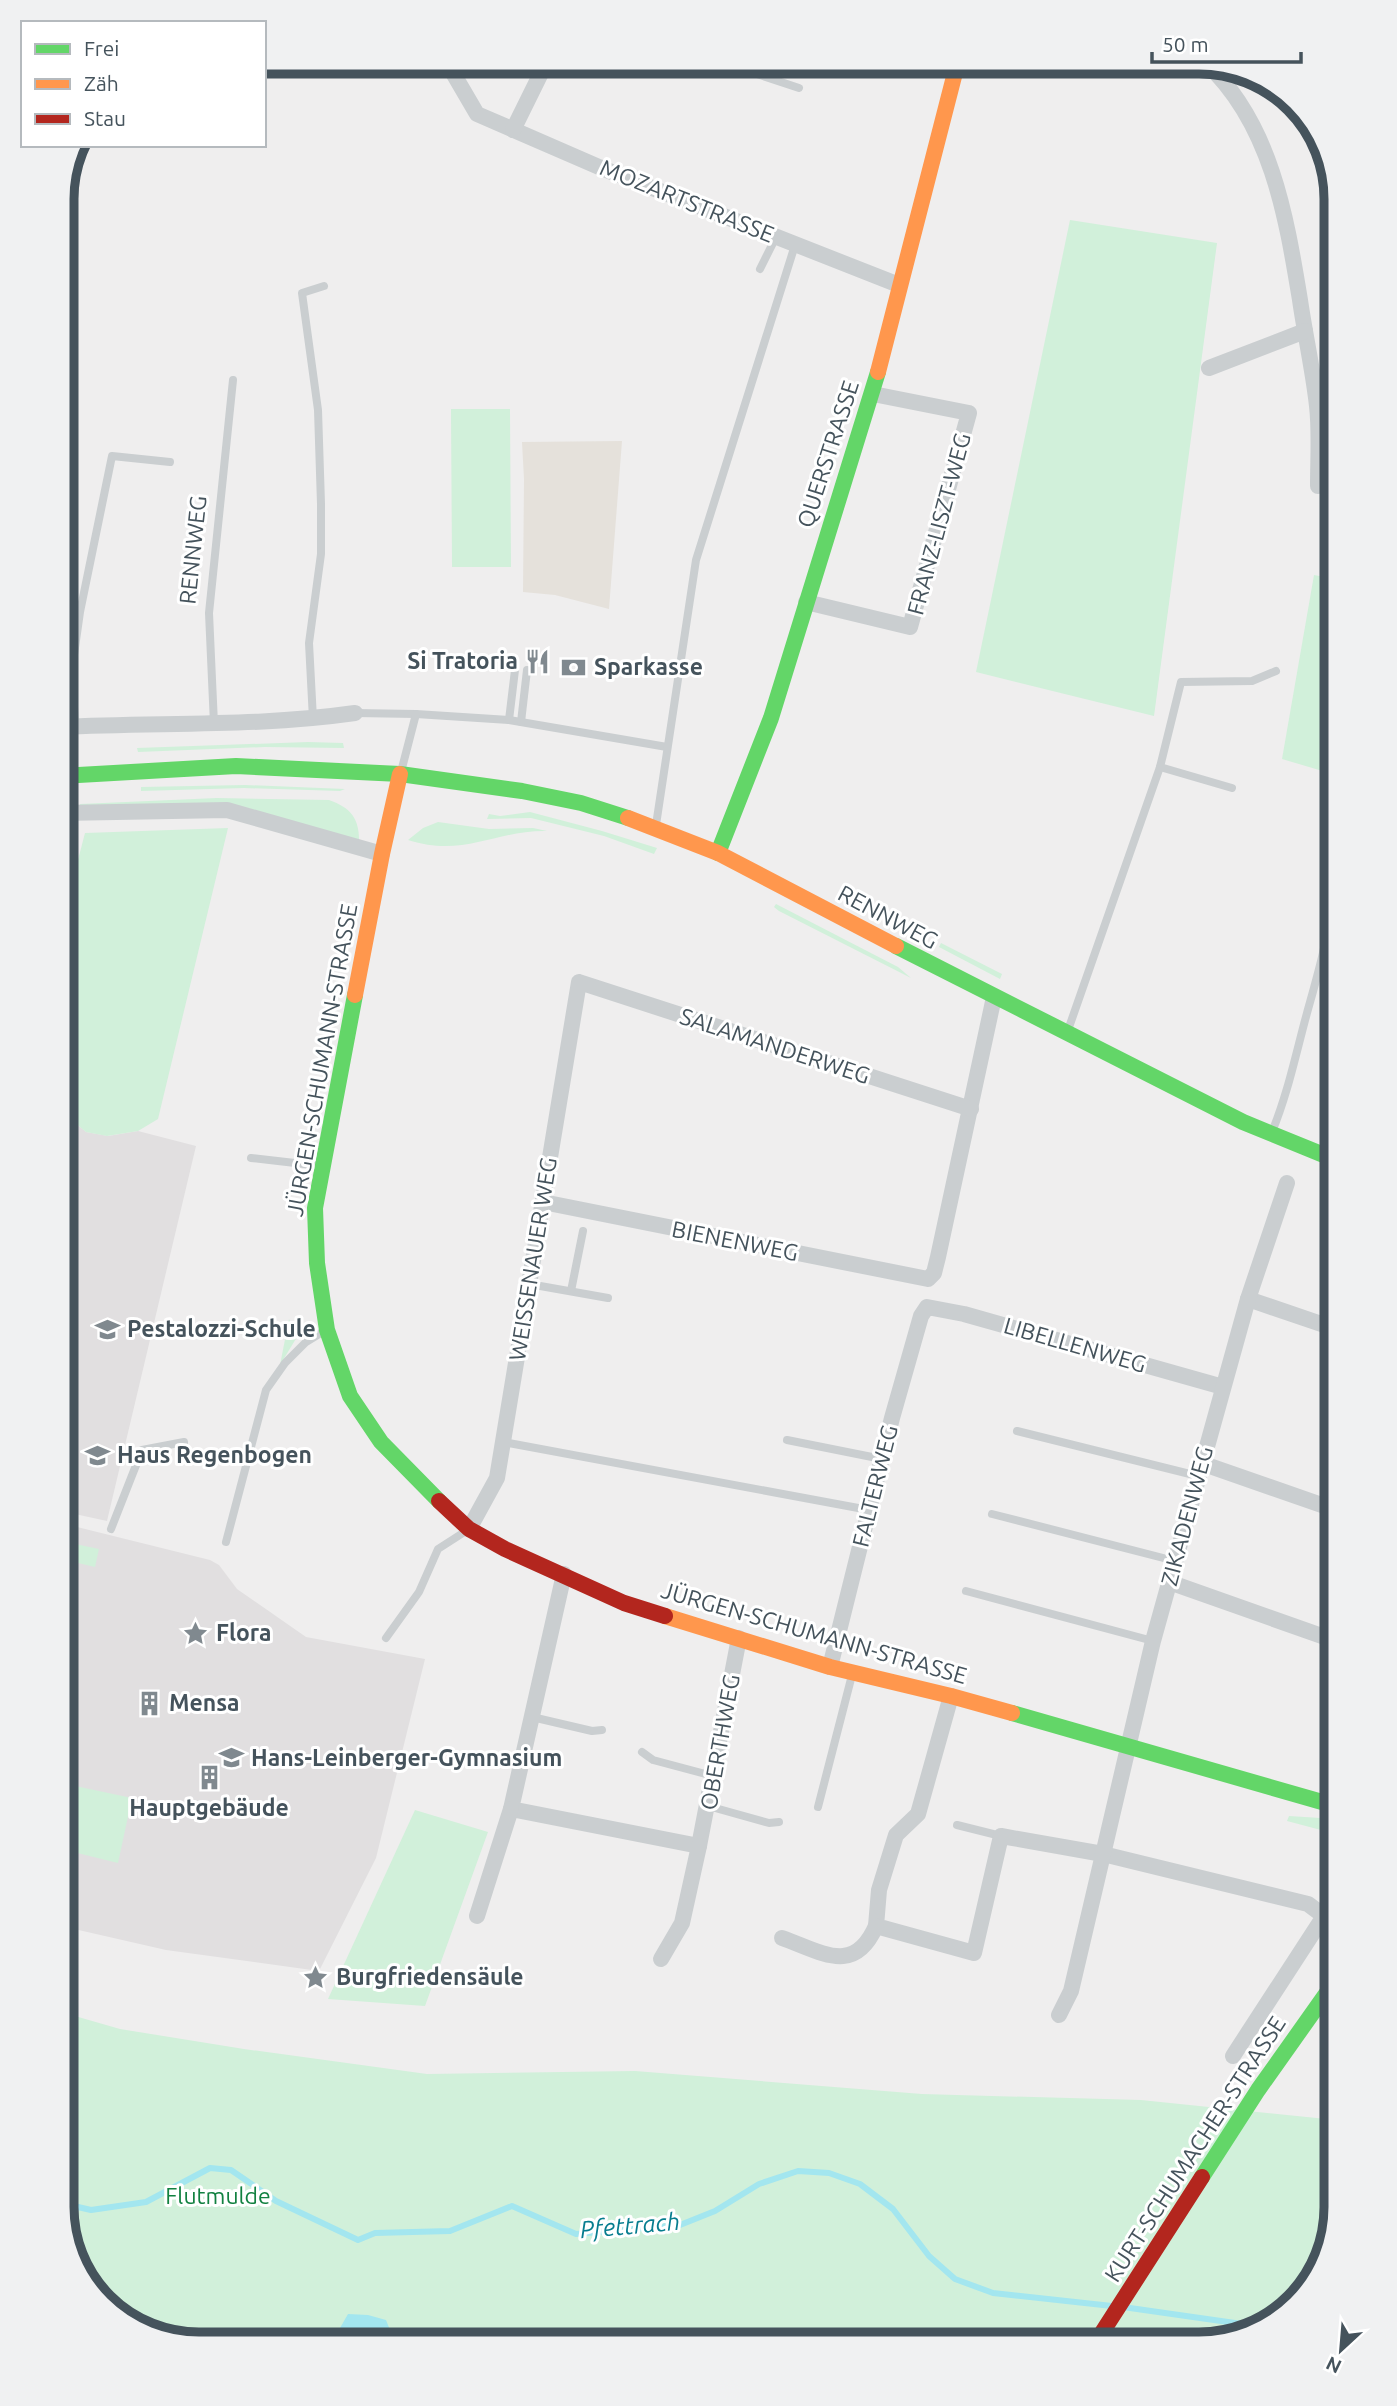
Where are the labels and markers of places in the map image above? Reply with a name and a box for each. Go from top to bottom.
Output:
restaurant icon: Si Tratoria [524,647,552,675]
place label: Si Tratoria [407,648,518,673]
bank icon: Sparkasse [560,653,588,681]
place label: Sparkasse [594,654,703,679]
school or university icon: Pestalozzi-Schule [93,1315,121,1343]
place label: Pestalozzi-Schule [127,1316,316,1341]
school or university icon: Haus Regenbogen [83,1441,111,1469]
place label: Haus Regenbogen [117,1442,312,1467]
place icon: Flora [182,1619,210,1647]
place label: Flora [216,1620,272,1645]
building icon: Mensa [135,1689,163,1717]
place label: Mensa [169,1690,240,1715]
school or university icon: Hans-Leinberger-Gymnasium [217,1744,245,1772]
place label: Hans-Leinberger-Gymnasium [251,1745,562,1770]
building icon: Hauptgebäude [195,1764,223,1792]
place label: Hauptgebäude [129,1795,289,1820]
place icon: Burgfriedensäule [302,1963,330,1991]
place label: Burgfriedensäule [336,1964,524,1989]

